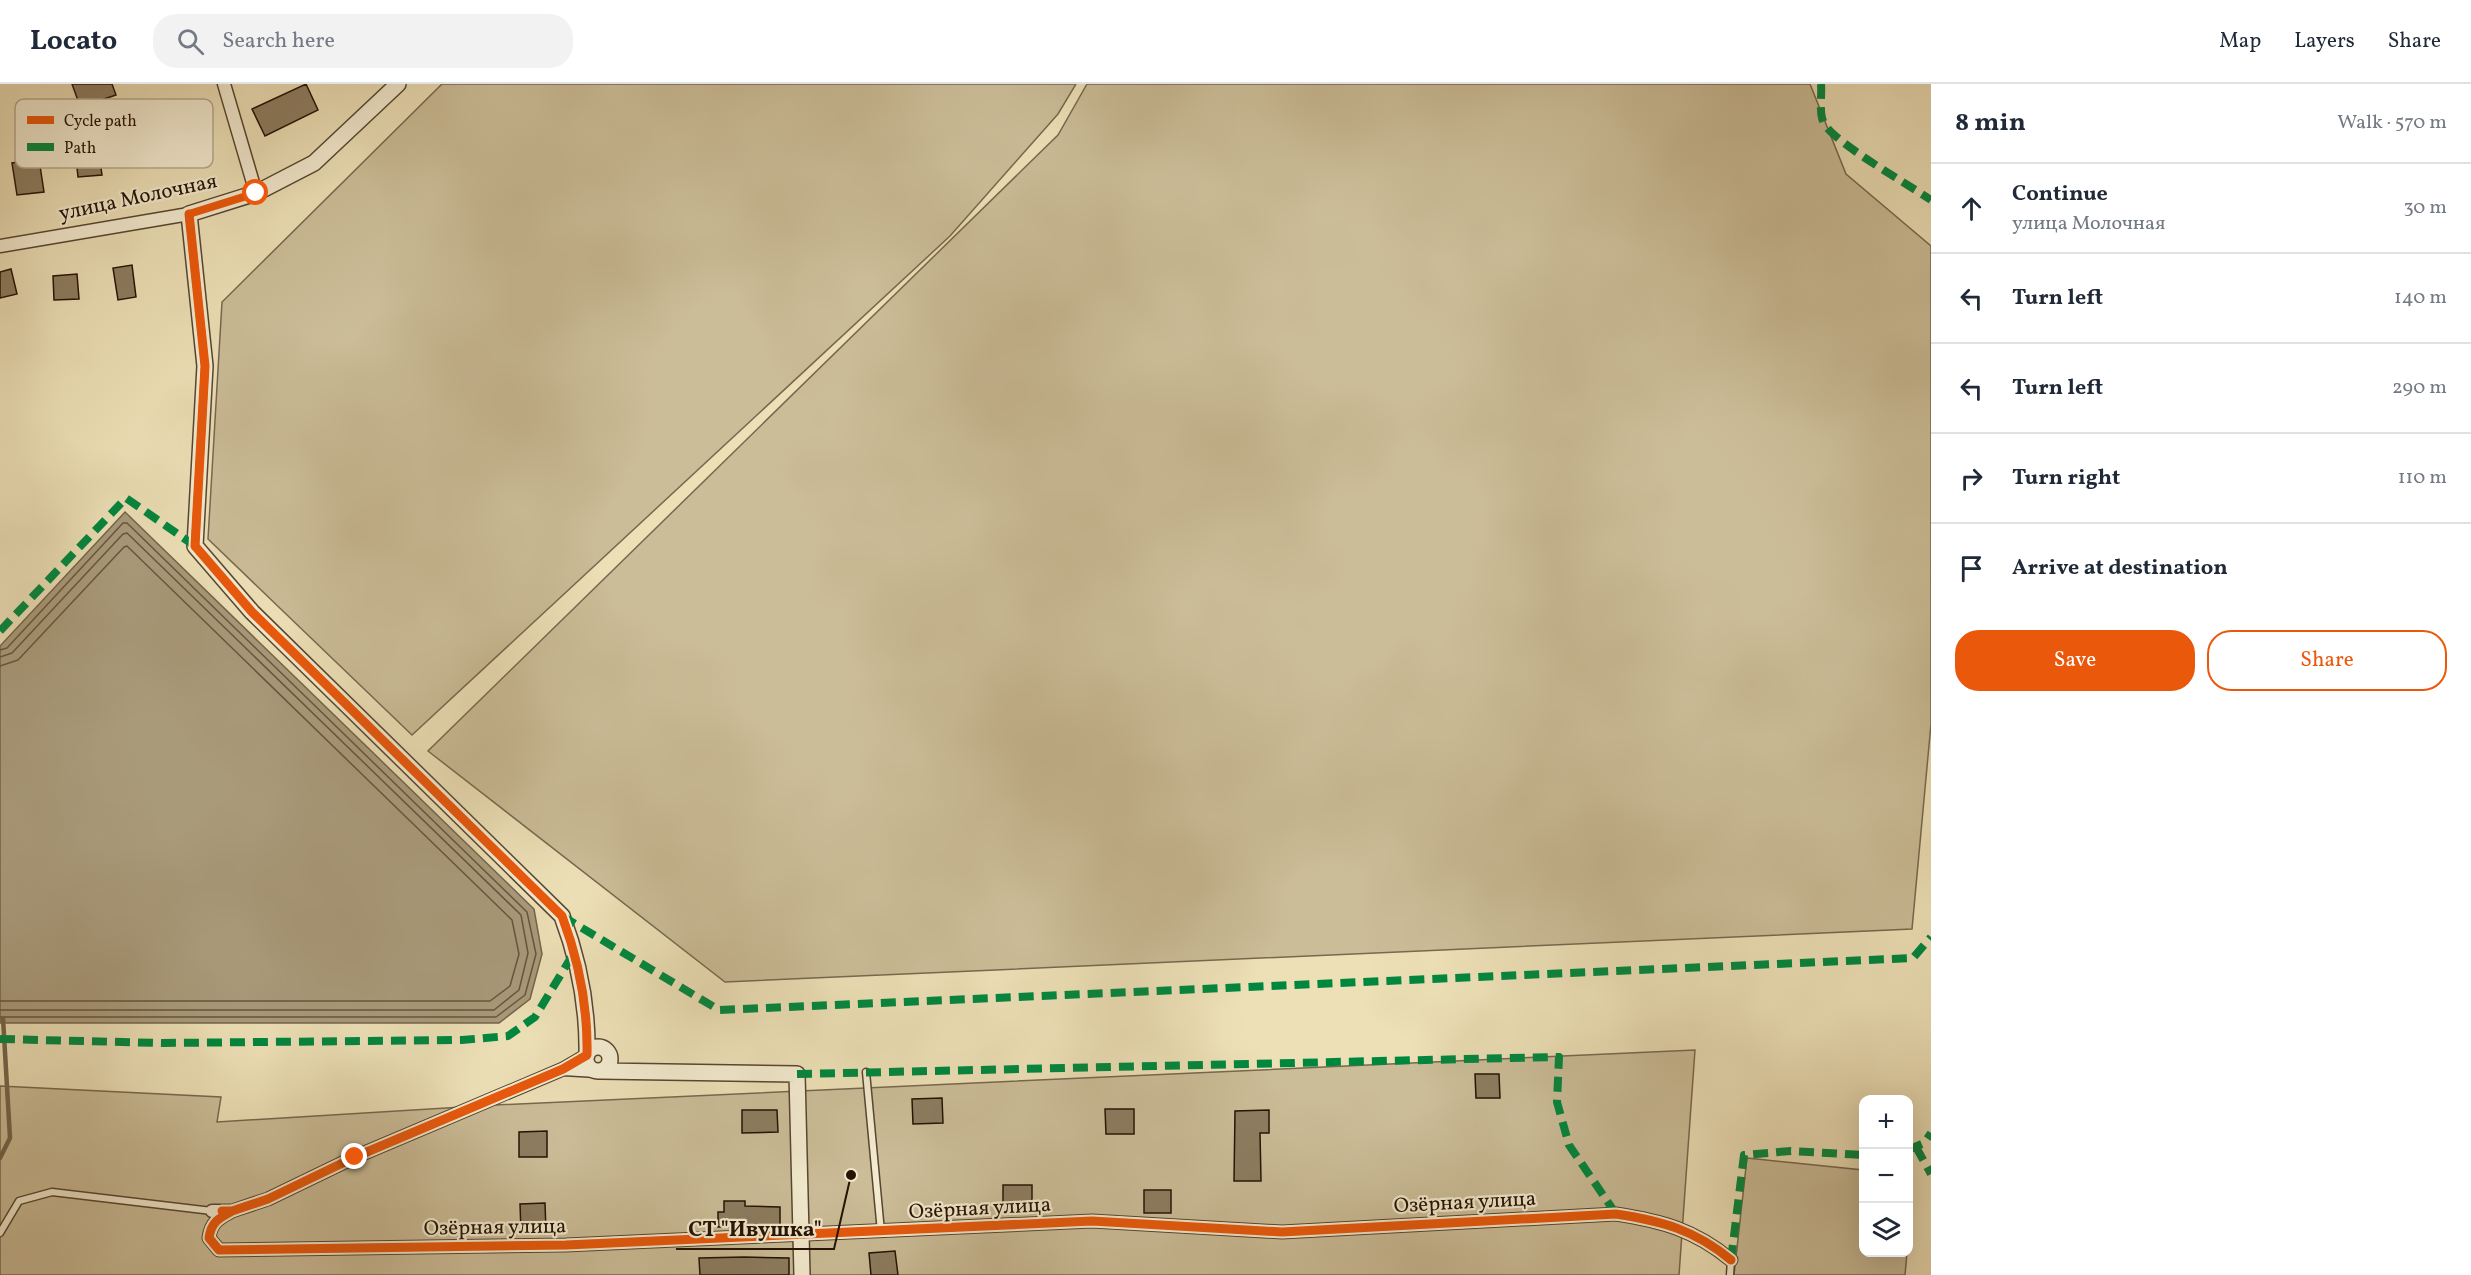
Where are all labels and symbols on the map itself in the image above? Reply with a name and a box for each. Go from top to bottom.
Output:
legend [15,99,213,168]
text: Cycle path [64,111,137,133]
text: Path [64,138,96,160]
street label: улица Молочная [56,167,220,229]
route start [242,179,268,205]
route end [341,1143,367,1169]
street label: Озёрная улица [1393,1185,1537,1221]
street label: Озёрная улица [908,1191,1052,1227]
callout: СТ "Ивушка" [676,1209,834,1249]
street label: Озёрная улица [423,1212,567,1244]
text: СТ "Ивушка" [688,1215,822,1246]

